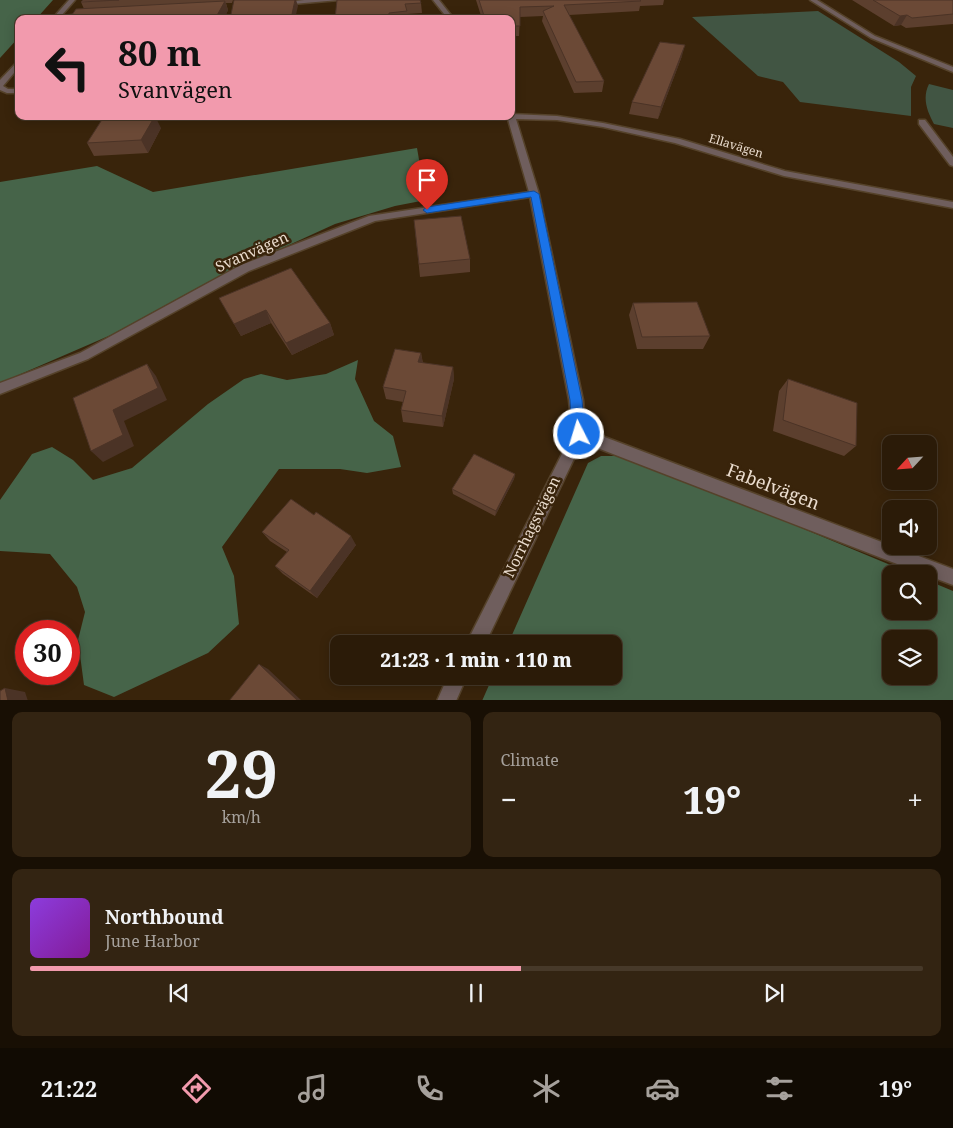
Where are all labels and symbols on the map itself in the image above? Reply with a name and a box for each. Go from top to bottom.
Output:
street label: Ellavägen [707,129,766,162]
pin [406,159,448,210]
street label: Svanvägen [212,226,292,276]
position arrow [552,407,604,459]
north arrow [882,435,938,490]
street label: Fabelvägen [723,457,824,515]
street label: Norrhagsvägen [498,472,564,580]
speed limit sign: 30 [15,620,80,685]

